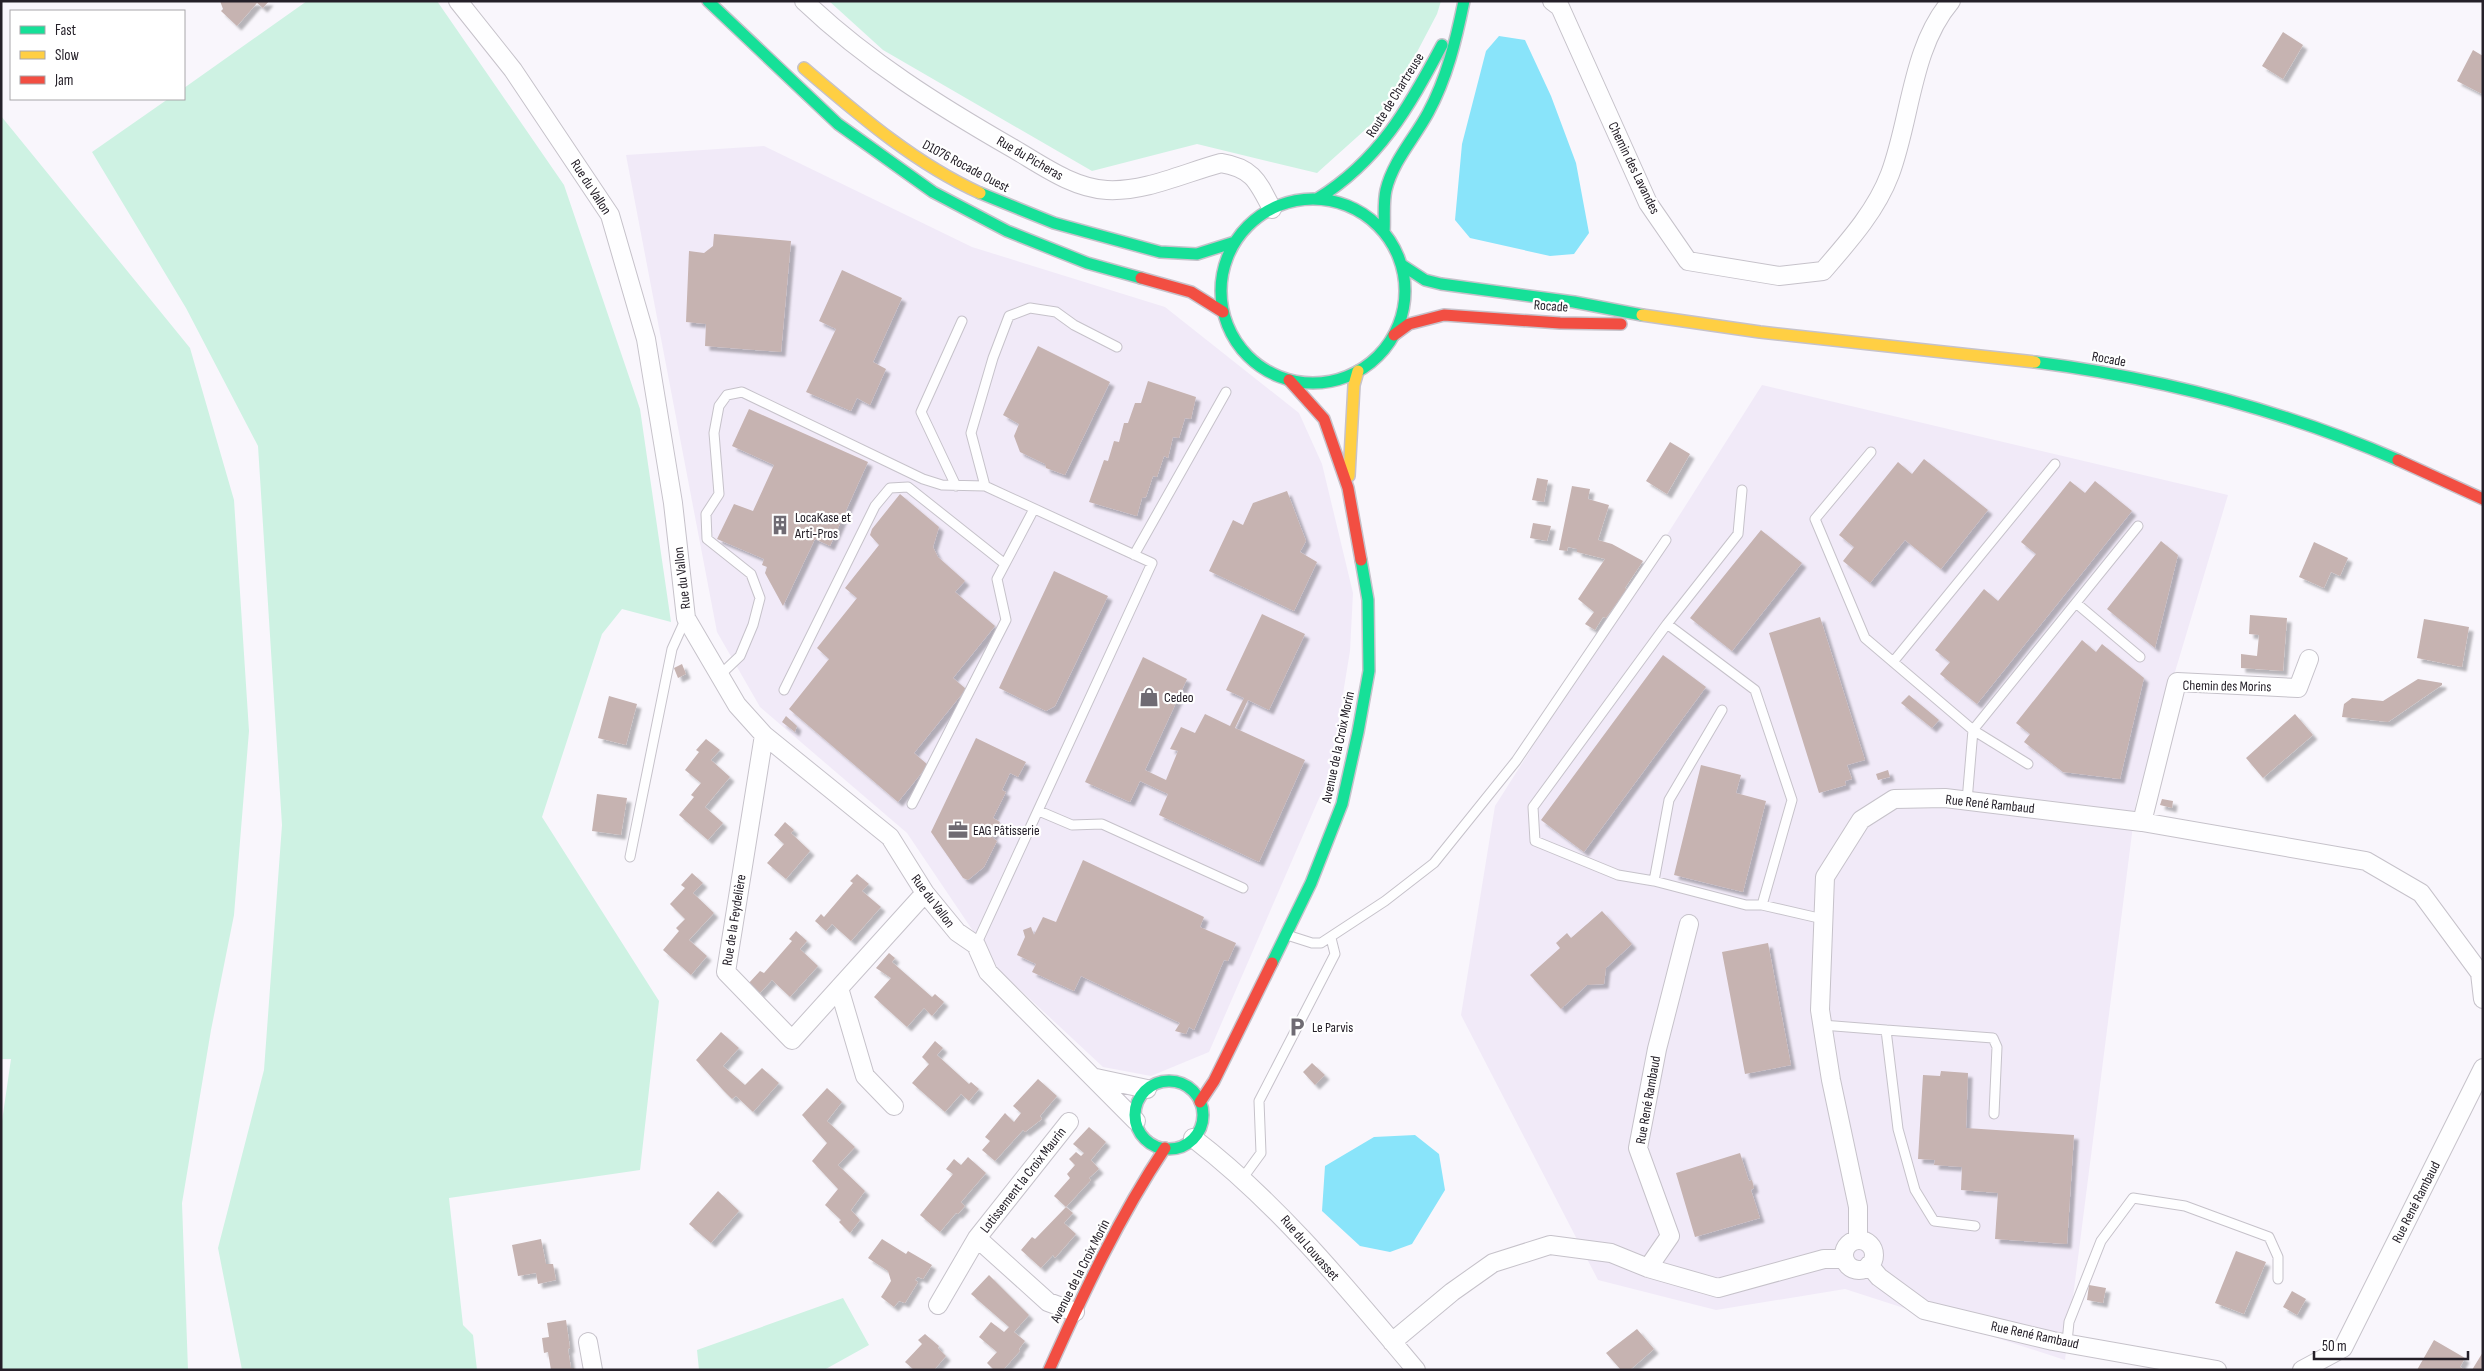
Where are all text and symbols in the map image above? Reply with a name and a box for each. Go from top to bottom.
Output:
legend [10,10,185,100]
text: Fast [55,21,77,40]
text: Slow [55,46,79,65]
street label: Route de Chartreuse [1362,50,1428,140]
text: Jam [54,71,73,90]
street label: Chemin des Lavandes [1604,119,1664,217]
street label: Rue du Picheras [994,132,1066,184]
street label: D1076 Rocade Ouest [920,136,1012,196]
street label: Rue du Vallon [567,156,615,218]
street label: Rocade [1533,296,1569,316]
street label: Rocade [2091,348,2127,370]
place label: LocaKase et Arti-Pros [794,509,851,542]
building icon: LocaKase et Arti-Pros [769,514,791,536]
street label: Rue du Vallon [670,546,694,610]
street label: Chemin des Morins [2182,677,2272,695]
shop icon: Cedeo [1138,686,1160,708]
place label: Cedeo [1164,689,1194,706]
street label: Avenue de la Croix Morin [1318,690,1358,805]
street label: Rue René Rambaud [1945,791,2036,817]
office icon: EAG Pâtisserie [947,819,969,841]
place label: EAG Pâtisserie [973,822,1040,839]
street label: Rue du Vallon [907,871,959,931]
street label: Rue de la Feydelière [718,873,750,967]
parking icon: Le Parvis [1286,1016,1308,1038]
place label: Le Parvis [1312,1019,1353,1036]
street label: Rue René Rambaud [1632,1054,1664,1146]
street label: Lotissement la Croix Maurin [977,1124,1069,1236]
street label: Rue René Rambaud [2388,1158,2444,1246]
street label: Rue du Louvasset [1277,1212,1343,1284]
street label: Avenue de la Croix Morin [1046,1217,1113,1326]
street label: Rue René Rambaud [1989,1317,2081,1353]
scale bar [2314,1328,2468,1360]
text: 50 m [2322,1337,2347,1356]

